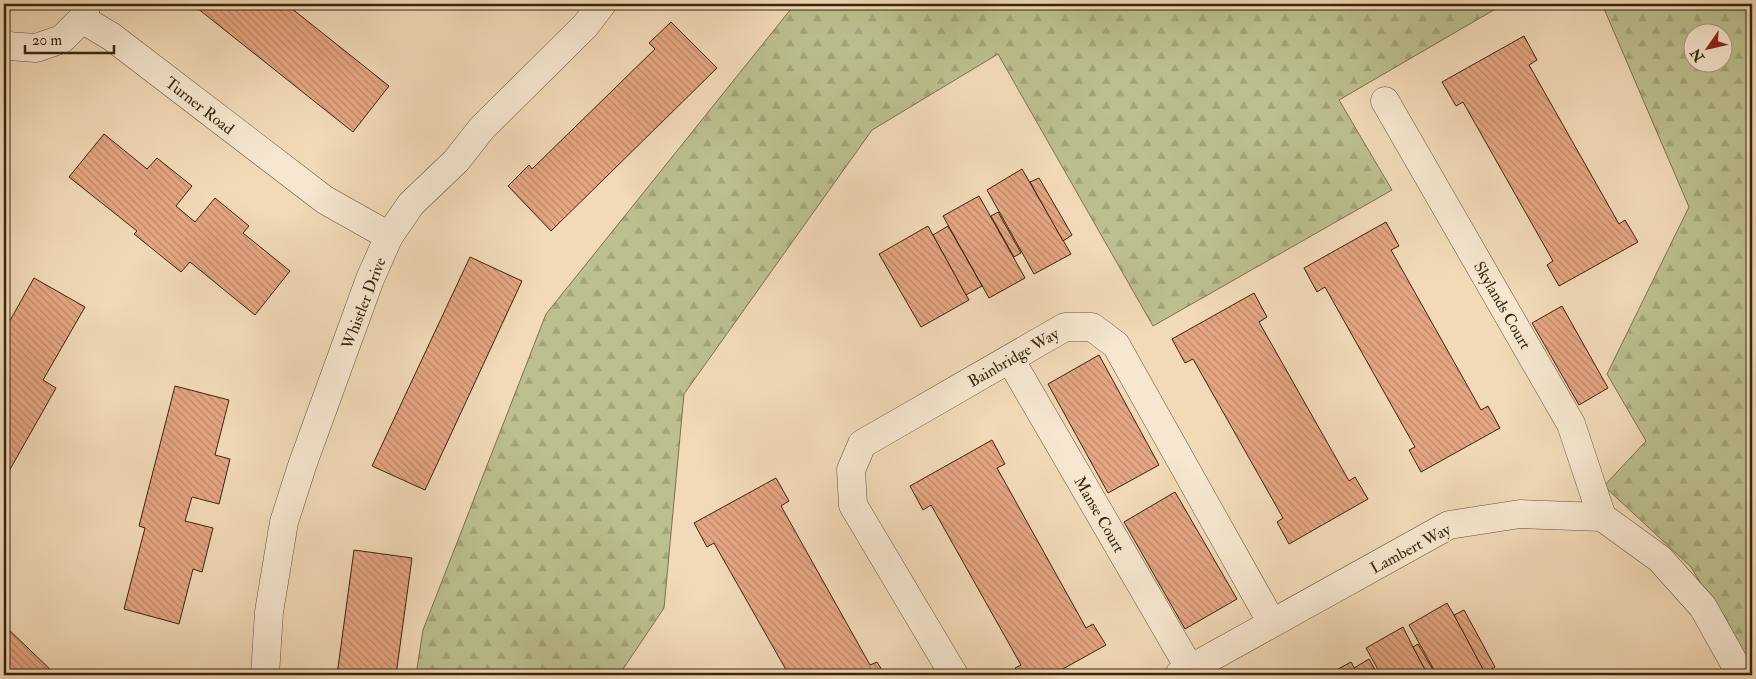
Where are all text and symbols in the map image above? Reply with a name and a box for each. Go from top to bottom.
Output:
scale bar [25,22,114,54]
north arrow [1684,22,1734,72]
text: 20 m [32,31,62,50]
text: N [1687,45,1709,66]
street label: Turner Road [161,73,238,139]
street label: Whistler Drive [337,254,391,353]
street label: Skylands Court [1469,258,1535,353]
street label: Bainbridge Way [965,323,1063,392]
street label: Manse Court [1069,473,1129,556]
street label: Lambert Way [1367,519,1455,578]

